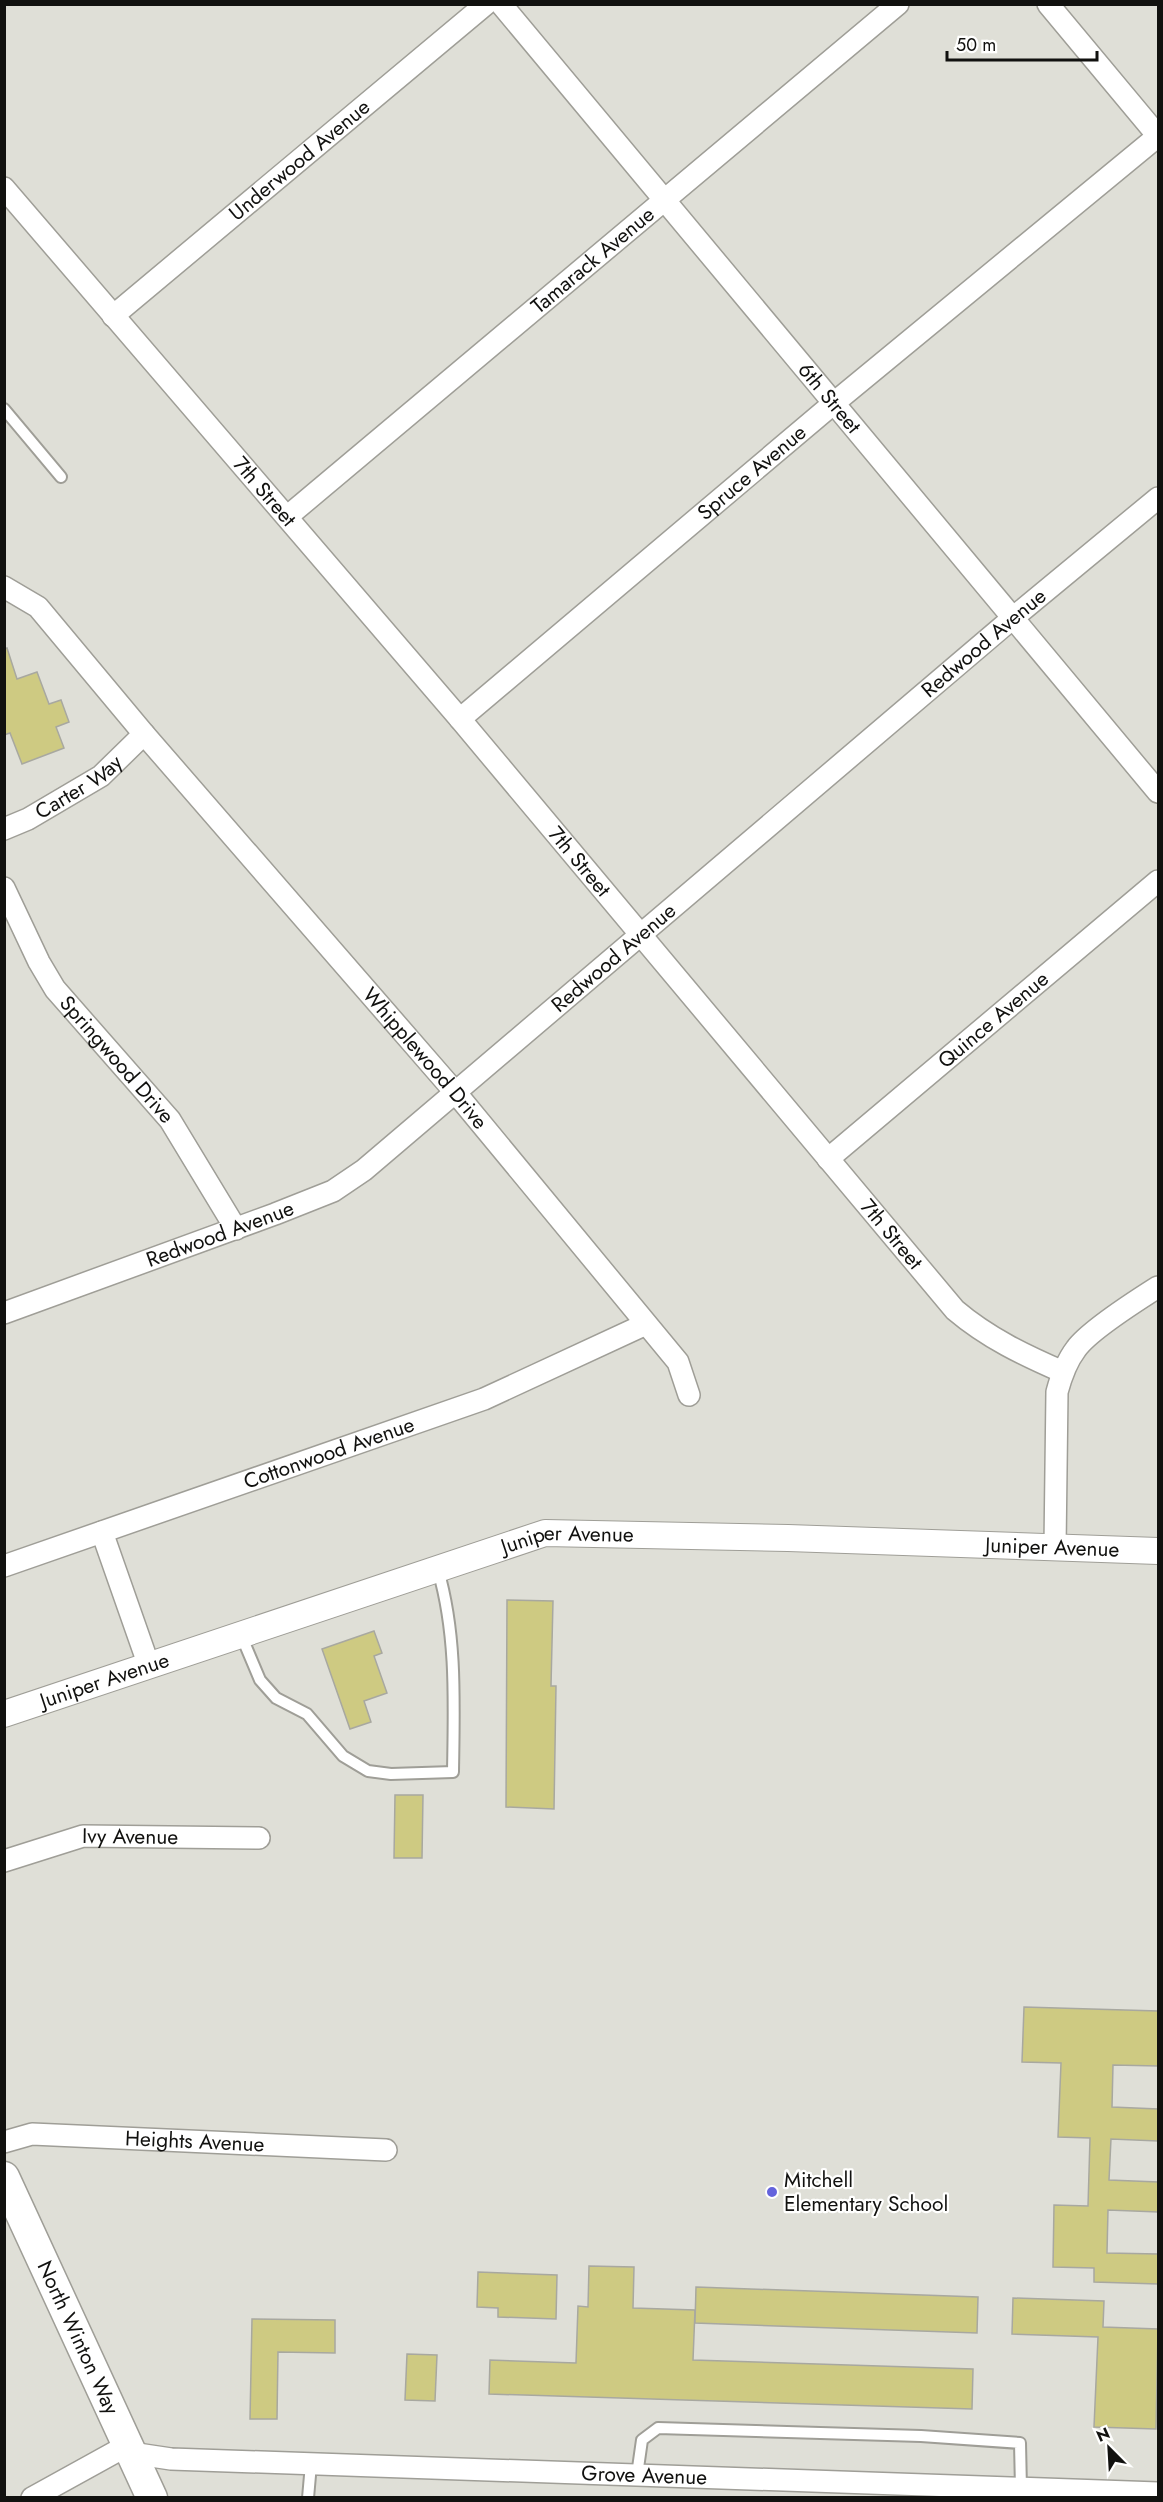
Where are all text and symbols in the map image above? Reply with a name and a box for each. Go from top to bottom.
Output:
scale bar [947,24,1097,62]
text: 50 m [956,32,996,58]
street label: Underwood Avenue [222,92,376,228]
street label: Tamarack Avenue [525,199,661,321]
street label: 6th Street [791,356,868,440]
street label: Spruce Avenue [691,418,813,527]
street label: 7th Street [226,450,303,533]
street label: Redwood Avenue [915,581,1053,704]
street label: Carter Way [29,747,130,827]
street label: 7th Street [541,820,618,903]
street label: Redwood Avenue [545,896,683,1019]
street label: Quince Avenue [931,964,1055,1075]
street label: Whipplewood Drive [356,981,495,1136]
street label: Springwood Drive [52,989,181,1130]
street label: Redwood Avenue [142,1193,298,1275]
street label: 7th Street [853,1193,930,1276]
street label: Cottonwood Avenue [239,1409,419,1497]
street label: Juniper Avenue [494,1518,634,1563]
street label: Juniper Avenue [982,1530,1120,1565]
street label: Juniper Avenue [33,1645,173,1717]
street label: Ivy Avenue [82,1821,179,1852]
street label: Heights Avenue [124,2123,265,2159]
place label: Mitchell Elementary School [784,2165,948,2219]
marker: Mitchell Elementary School [765,2185,779,2199]
street label: North Winton Way [30,2256,127,2420]
north arrow [1079,2418,1139,2478]
text: N [1093,2422,1114,2448]
street label: Grove Avenue [581,2458,708,2492]

